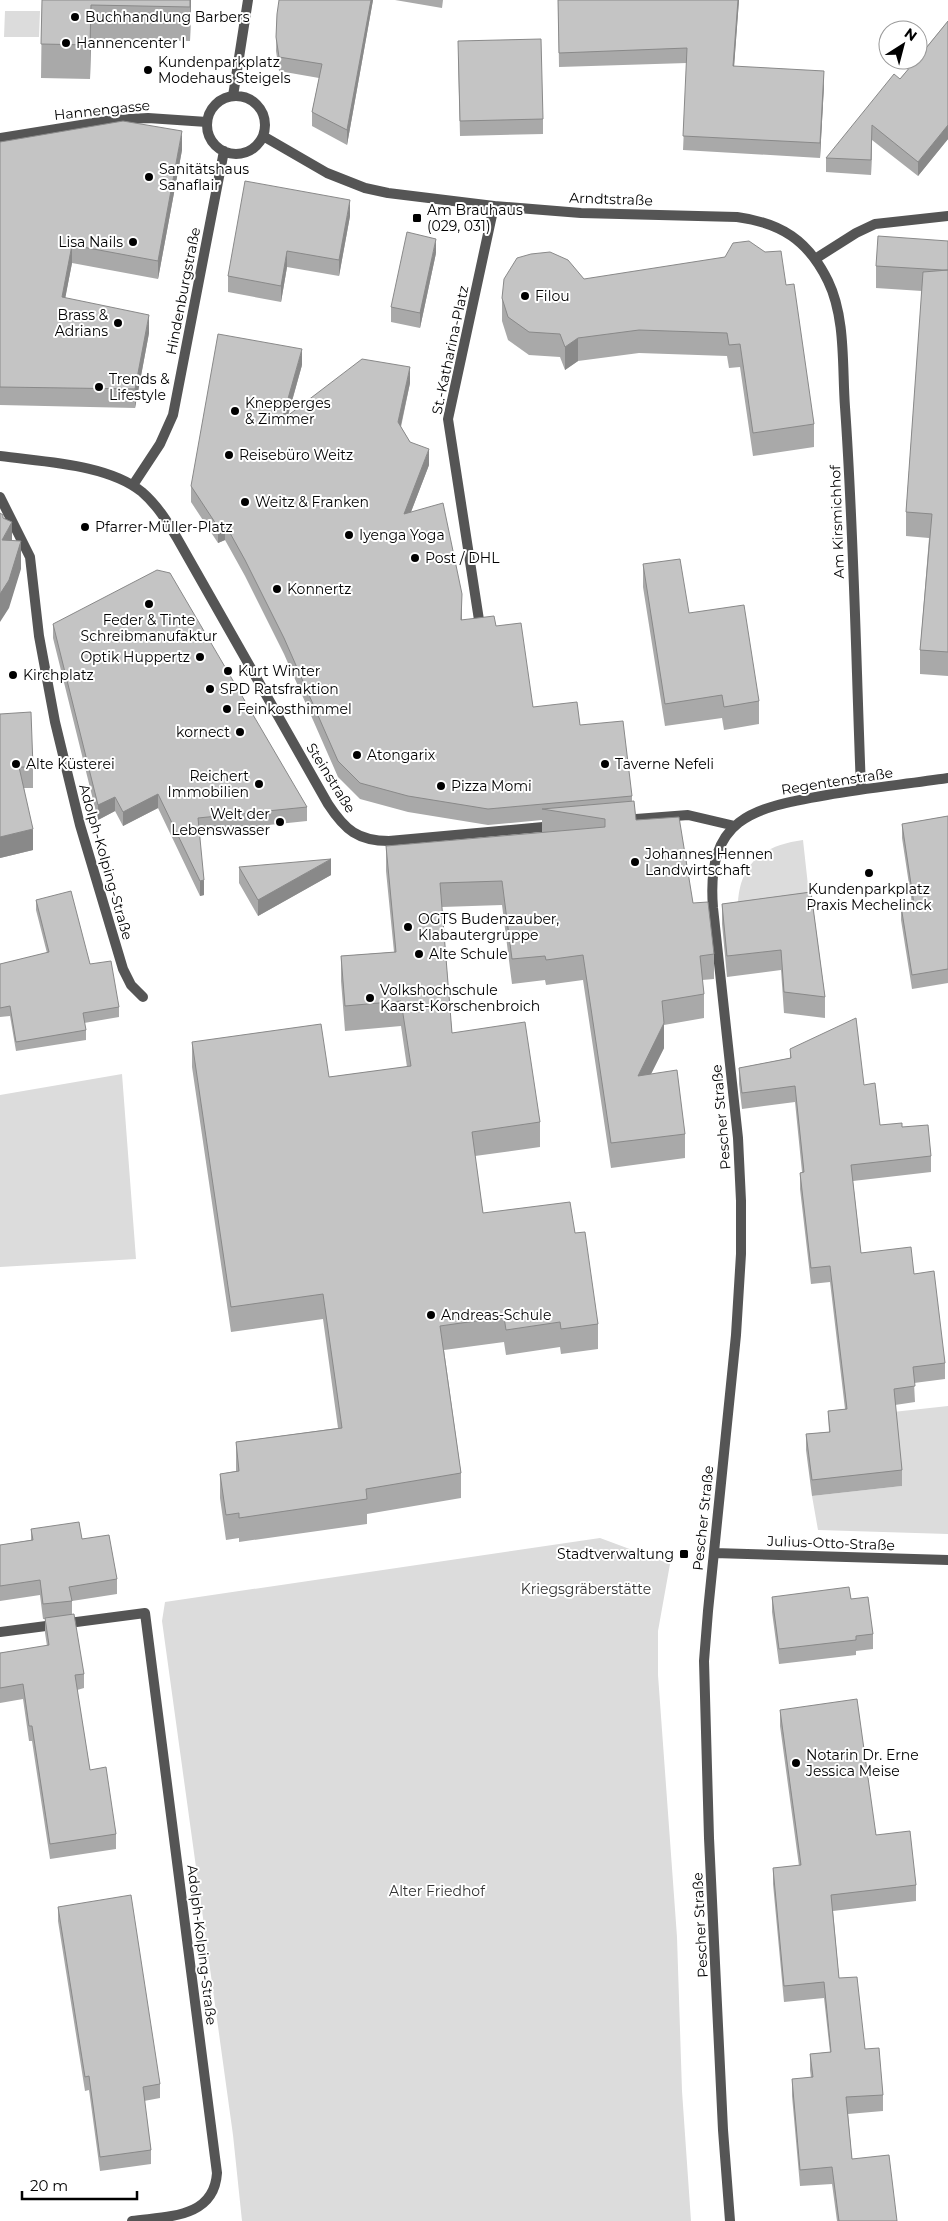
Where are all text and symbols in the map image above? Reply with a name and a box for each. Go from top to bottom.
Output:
place label: Buchhandlung Barbers [85,8,250,26]
marker: Buchhandlung Barbers [69,11,81,23]
north arrow [878,20,928,70]
text: N [901,24,921,45]
place label: Hannencenter I [76,34,186,52]
marker: Hannencenter I [60,37,72,49]
place label: Kundenparkplatz Modehaus Steigels [158,53,291,87]
marker: Kundenparkplatz Modehaus Steigels [142,64,154,76]
street label: Hannengasse [53,96,151,124]
place label: Sanitätshaus Sanaflair [159,160,249,194]
marker: Sanitätshaus Sanaflair [143,171,155,183]
street label: Arndtstraße [569,189,653,209]
place label: Am Brauhaus (029, 031) [427,201,523,235]
marker: Am Brauhaus (029, 031) [411,212,423,224]
street label: Hindenburgstraße [162,226,204,356]
place label: Lisa Nails [58,233,123,251]
marker: Lisa Nails [127,236,139,248]
street label: St.-Katharina-Platz [428,284,472,416]
place label: Filou [535,287,570,305]
marker: Filou [519,290,531,302]
place label: Brass & Adrians [55,306,109,340]
marker: Brass & Adrians [112,317,124,329]
place label: Trends & Lifestyle [109,370,170,404]
marker: Trends & Lifestyle [93,381,105,393]
place label: Knepperges & Zimmer [245,394,331,428]
marker: Knepperges & Zimmer [229,405,241,417]
place label: Reisebüro Weitz [239,446,353,464]
marker: Reisebüro Weitz [223,449,235,461]
street label: Am Kirsmichhof [826,464,848,579]
place label: Weitz & Franken [255,493,369,511]
marker: Weitz & Franken [239,496,251,508]
place label: Pfarrer-Müller-Platz [95,518,233,536]
marker: Pfarrer-Müller-Platz [79,521,91,533]
place label: Iyenga Yoga [359,526,445,544]
marker: Iyenga Yoga [343,529,355,541]
place label: Post / DHL [425,549,500,567]
marker: Post / DHL [409,552,421,564]
place label: Konnertz [287,580,351,598]
marker: Konnertz [271,583,283,595]
marker: Feder & Tinte Schreibmanufaktur [143,598,155,610]
place label: Feder & Tinte Schreibmanufaktur [81,611,218,645]
place label: Optik Huppertz [80,648,190,666]
marker: Optik Huppertz [194,651,206,663]
place label: Kurt Winter [238,662,321,680]
marker: Kurt Winter [222,665,234,677]
place label: Kirchplatz [23,666,94,684]
marker: Kirchplatz [7,669,19,681]
place label: SPD Ratsfraktion [220,680,339,698]
marker: SPD Ratsfraktion [204,683,216,695]
place label: Feinkosthimmel [237,700,352,718]
marker: Feinkosthimmel [221,703,233,715]
place label: kornect [176,723,230,741]
marker: kornect [234,726,246,738]
street label: Steinstraße [302,740,360,816]
place label: Atongarix [367,746,436,764]
marker: Atongarix [351,749,363,761]
place label: Alte Küsterei [26,755,115,773]
place label: Taverne Nefeli [615,755,714,773]
marker: Alte Küsterei [10,758,22,770]
marker: Taverne Nefeli [599,758,611,770]
street label: Regentenstraße [780,763,894,799]
place label: Reichert Immobilien [168,767,249,801]
place label: Pizza Momi [451,777,532,795]
marker: Reichert Immobilien [253,778,265,790]
marker: Pizza Momi [435,780,447,792]
street label: Adolph-Kolping-Straße [75,782,137,942]
place label: Welt der Lebenswasser [171,805,270,839]
marker: Welt der Lebenswasser [274,816,286,828]
place label: Johannes Hennen Landwirtschaft [644,845,773,879]
marker: Johannes Hennen Landwirtschaft [629,856,641,868]
marker: Kundenparkplatz Praxis Mechelinck [863,867,875,879]
place label: Kundenparkplatz Praxis Mechelinck [806,880,932,914]
place label: OGTS Budenzauber, Klabautergruppe [418,910,559,944]
marker: OGTS Budenzauber, Klabautergruppe [402,921,414,933]
place label: Alte Schule [429,945,508,963]
marker: Alte Schule [413,948,425,960]
place label: Volkshochschule Kaarst-Korschenbroich [380,981,540,1015]
marker: Volkshochschule Kaarst-Korschenbroich [364,992,376,1004]
street label: Pescher Straße [707,1064,735,1170]
place label: Andreas-Schule [441,1306,551,1324]
marker: Andreas-Schule [425,1309,437,1321]
street label: Pescher Straße [689,1465,717,1571]
street label: Julius-Otto-Straße [766,1532,895,1554]
place label: Stadtverwaltung [557,1545,674,1563]
marker: Stadtverwaltung [678,1548,690,1560]
park label: Kriegsgräberstätte [521,1580,651,1598]
place label: Notarin Dr. Erne Jessica Meise [805,1746,919,1780]
marker: Notarin Dr. Erne Jessica Meise [790,1757,802,1769]
street label: Adolph-Kolping-Straße [183,1864,221,2026]
street label: Pescher Straße [688,1872,712,1978]
park label: Alter Friedhof [389,1882,486,1900]
scale bar [22,2168,138,2200]
text: 20 m [30,2176,68,2195]

